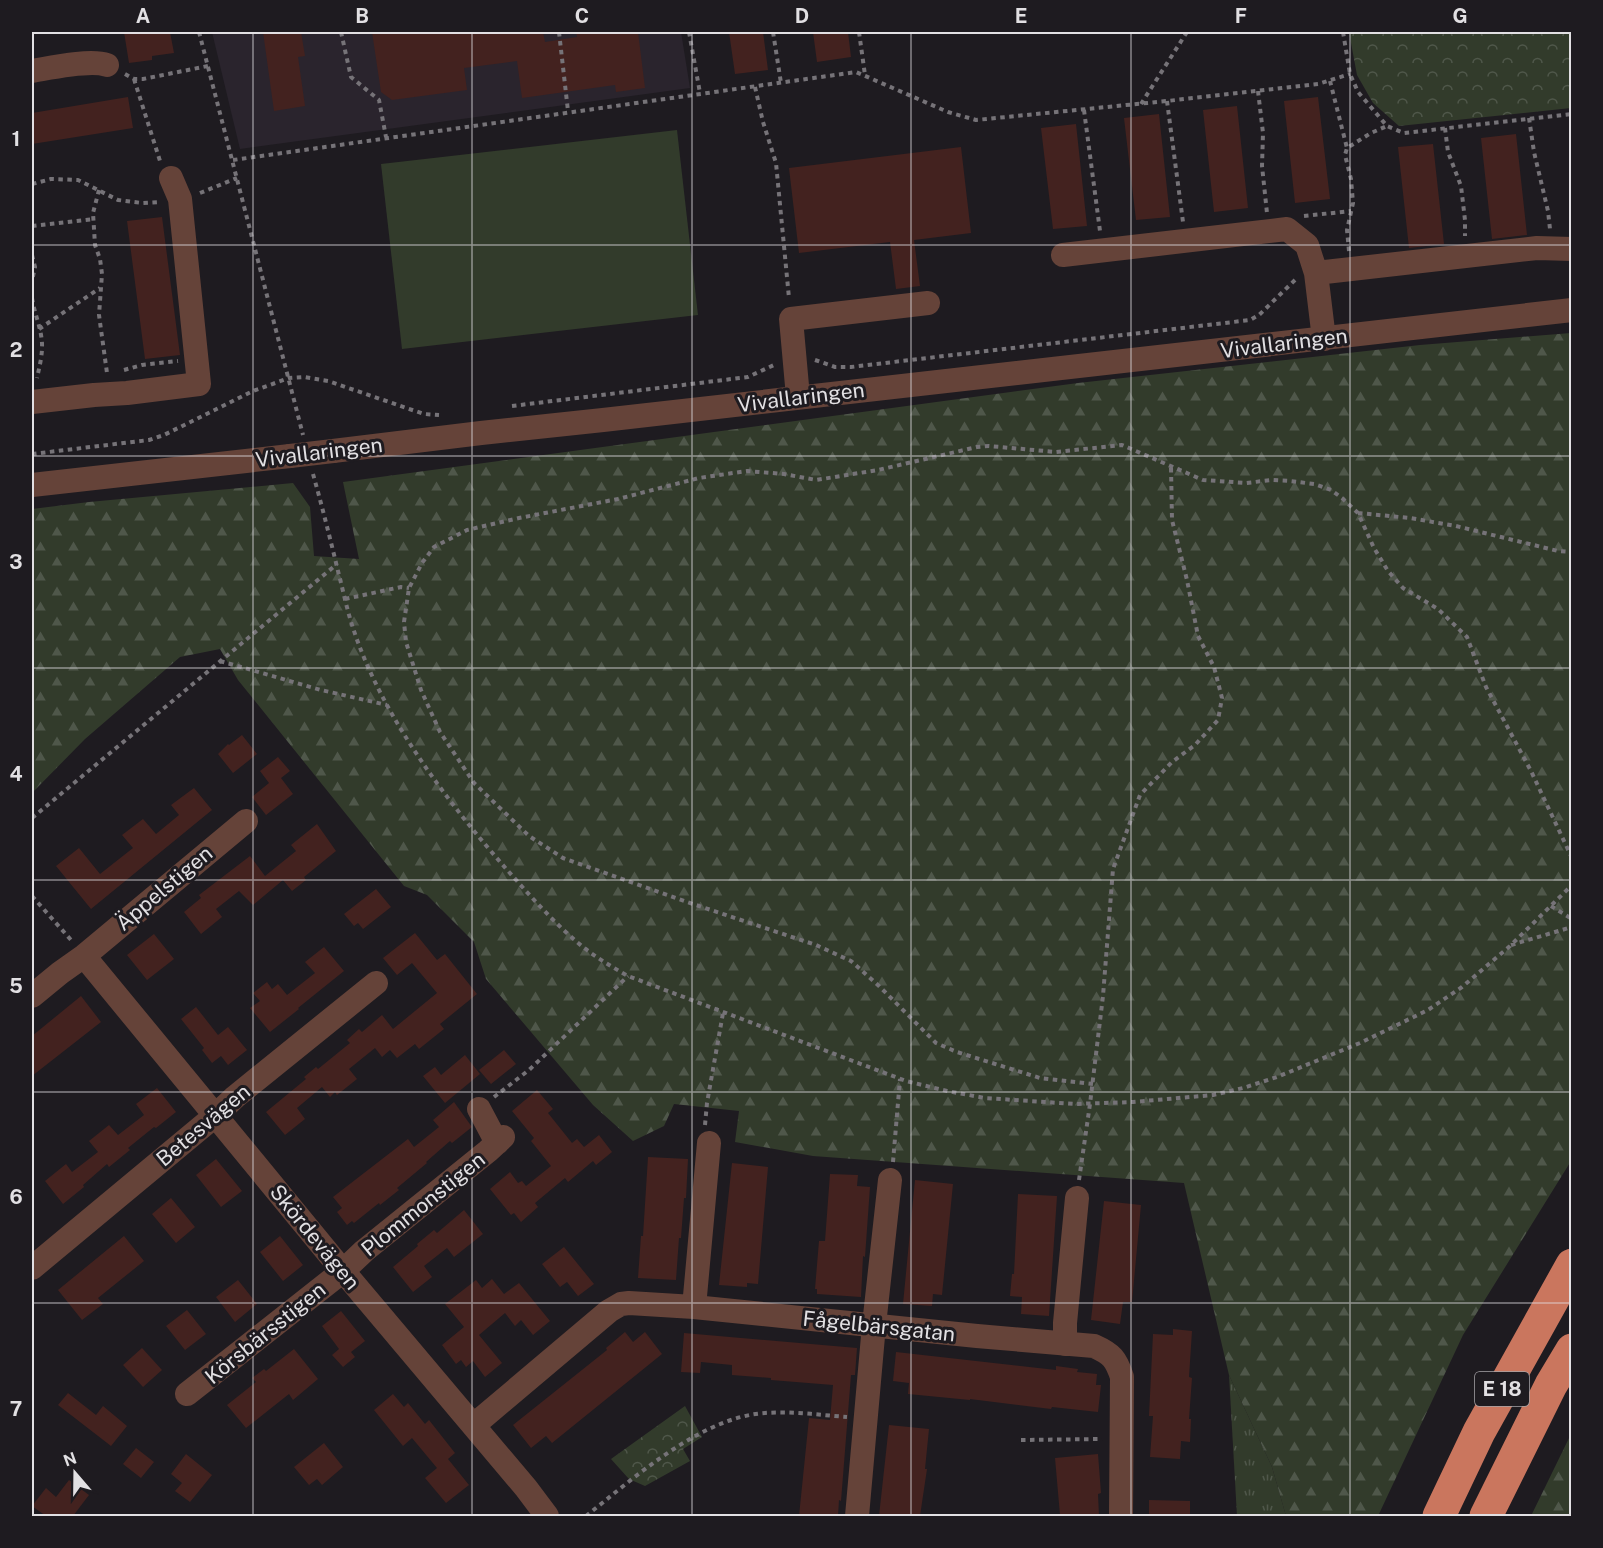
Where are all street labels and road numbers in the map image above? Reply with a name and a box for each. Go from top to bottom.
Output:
street label: Vivallaringen [1219,323,1349,363]
street label: Vivallaringen [736,377,866,417]
street label: Vivallaringen [254,432,384,472]
street label: Äppelstigen [111,840,217,936]
street label: Betesvägen [151,1079,255,1171]
street label: Plommonstigen [356,1147,490,1261]
street label: Skördevägen [265,1179,365,1295]
street label: Körsbärsstigen [200,1277,330,1389]
street label: Fågelbärsgatan [801,1306,957,1346]
road number: E 18 [1475,1372,1529,1406]

